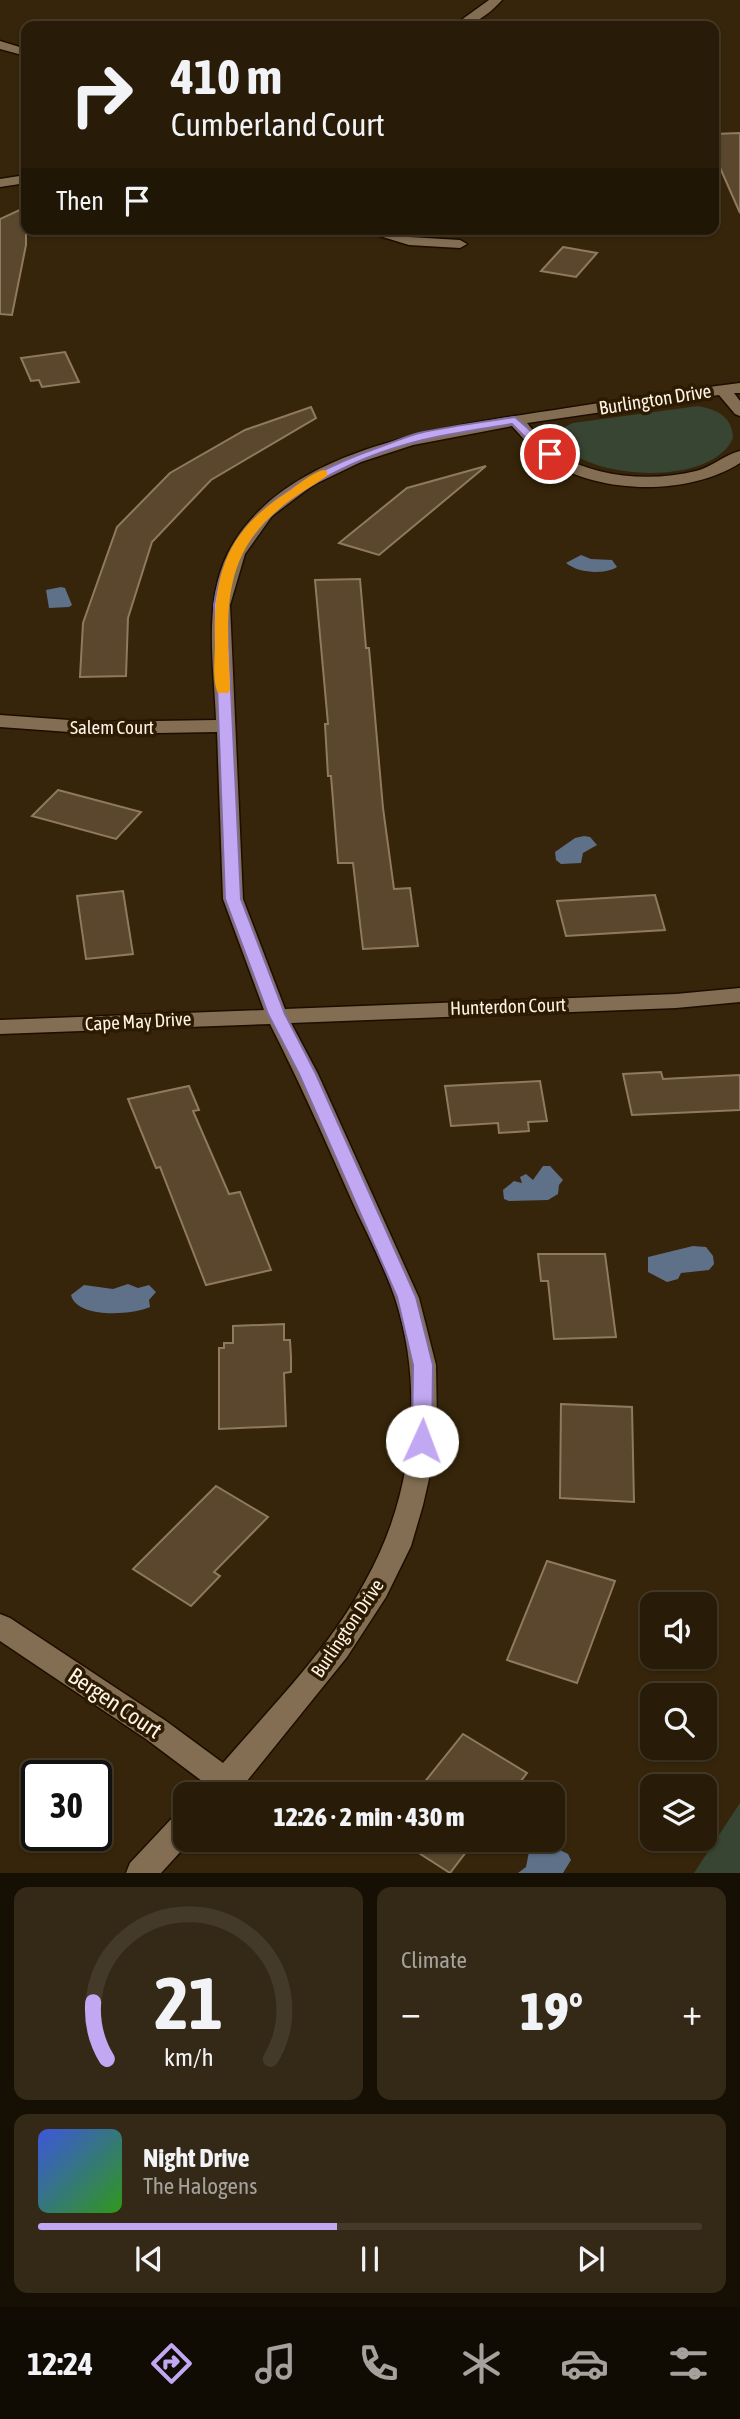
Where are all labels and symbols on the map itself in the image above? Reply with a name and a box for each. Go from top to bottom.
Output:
street label: Burlington Drive [597,379,713,419]
pin [520,424,580,484]
street label: Salem Court [70,716,154,738]
street label: Hunterdon Court [450,993,566,1019]
street label: Cape May Drive [84,1007,192,1035]
position arrow [385,1404,459,1478]
street label: Burlington Drive [306,1575,388,1681]
street label: Bergen Court [63,1662,167,1744]
speed limit sign: 30 [21,1760,112,1851]

